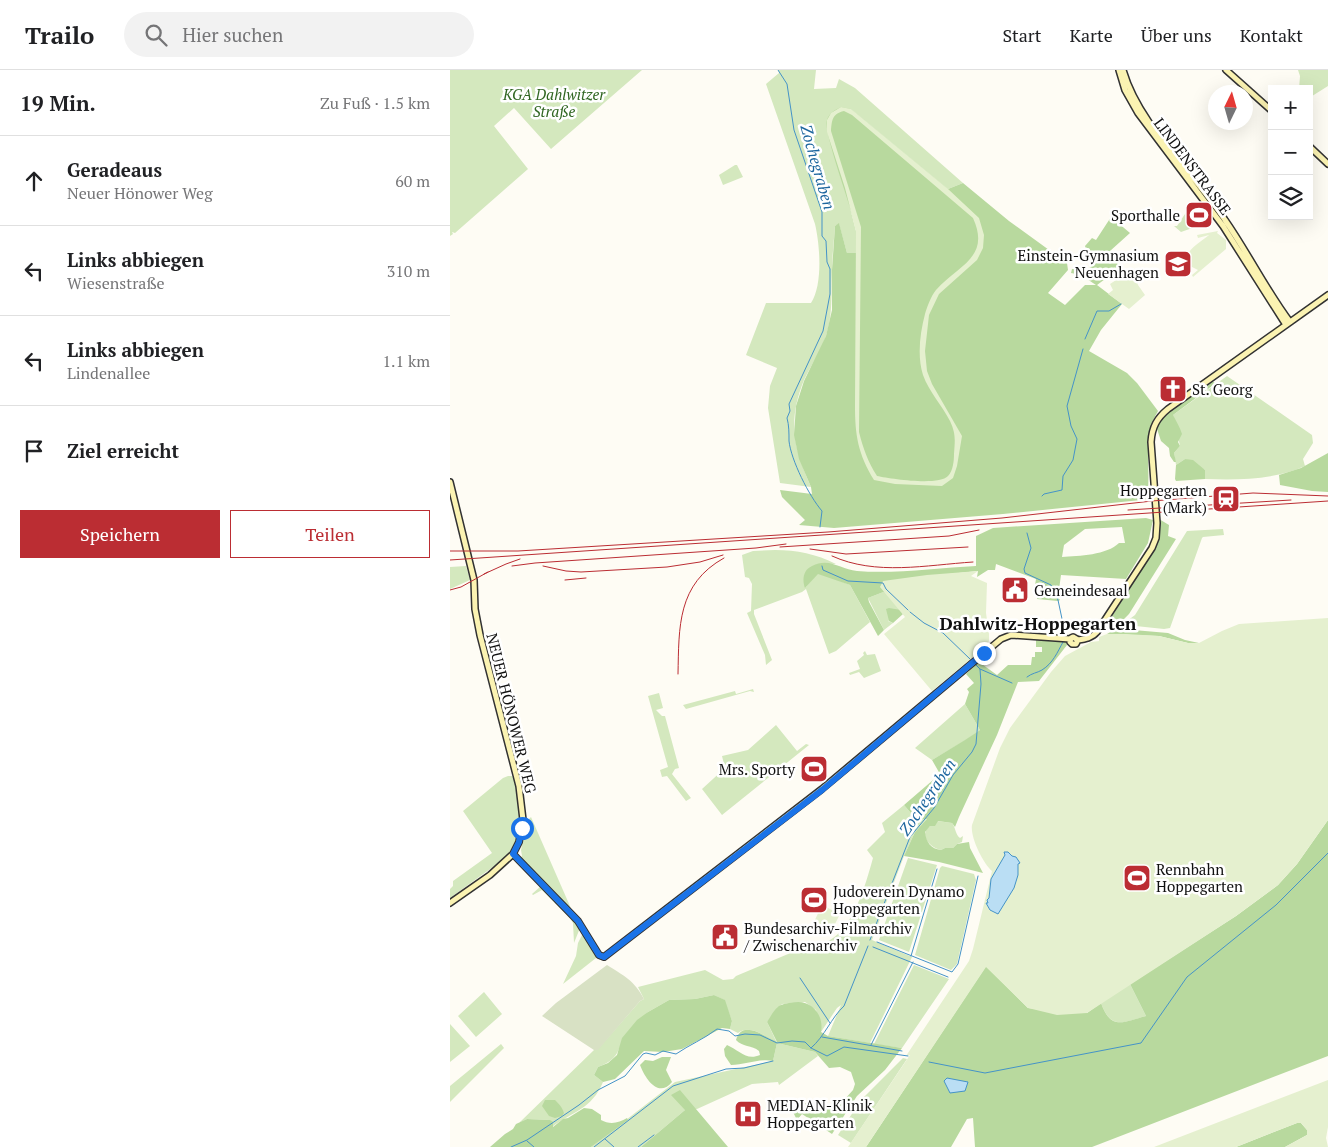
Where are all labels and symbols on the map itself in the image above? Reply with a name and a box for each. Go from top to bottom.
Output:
park label: KGA Dahlwitzer Straße [502,84,606,121]
north arrow [1208,85,1253,130]
street label: LINDENSTRASSE [1150,113,1236,219]
water label: Zochegraben [795,122,841,212]
sports icon: Sporthalle [1184,200,1214,230]
place label: Sporthalle [1111,205,1180,225]
place label: Einstein-Gymnasium Neuenhagen [1018,245,1159,282]
school or university icon: Einstein-Gymnasium Neuenhagen [1163,249,1193,279]
church icon: St. Georg [1158,374,1188,404]
place label: St. Georg [1192,379,1254,399]
place label: Hoppegarten (Mark) [1120,480,1207,517]
station icon: Hoppegarten (Mark) [1211,484,1241,514]
public building icon: Gemeindesaal [1000,575,1030,605]
place label: Gemeindesaal [1034,580,1128,600]
district label: Dahlwitz-Hoppegarten [940,611,1137,635]
street label: NEUER HÖNOWER WEG [482,631,542,796]
route end [973,642,996,665]
sports icon: Mrs. Sporty [799,754,829,784]
water label: Zochegraben [893,755,961,839]
place label: Mrs. Sporty [719,759,795,779]
route start [511,817,534,840]
place label: Rennbahn Hoppegarten [1156,859,1243,896]
sports icon: Rennbahn Hoppegarten [1122,863,1152,893]
place label: Judoverein Dynamo Hoppegarten [833,881,964,918]
sports icon: Judoverein Dynamo Hoppegarten [799,885,829,915]
place label: Bundesarchiv-Filmarchiv / Zwischenarchiv [743,918,912,955]
public building icon: Bundesarchiv-Filmarchiv / Zwischenarchiv [710,922,740,952]
place label: MEDIAN-Klinik Hoppegarten [767,1095,872,1132]
hospital icon: MEDIAN-Klinik Hoppegarten [733,1099,763,1129]

